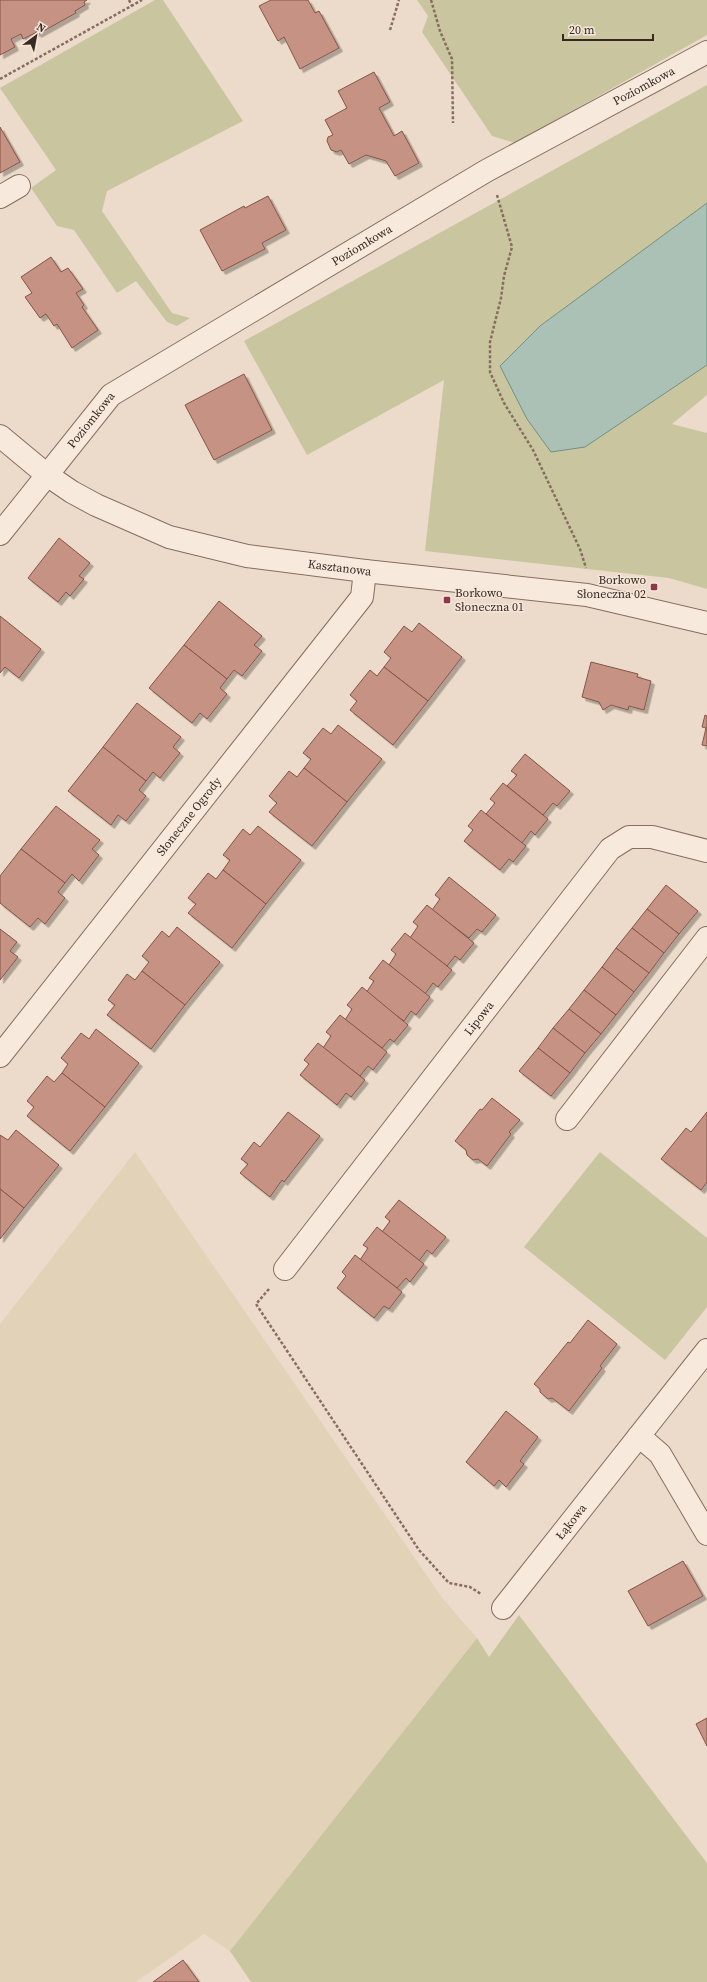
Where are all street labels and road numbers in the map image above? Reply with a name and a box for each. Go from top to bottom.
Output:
street label: Poziomkowa [610,62,678,109]
street label: Poziomkowa [329,220,396,269]
street label: Poziomkowa [64,388,119,451]
street label: Kasztanowa [307,556,373,580]
street label: Słoneczne Ogrody [153,773,225,859]
street label: Lipowa [461,997,498,1039]
street label: Łąkowa [552,1500,591,1543]

